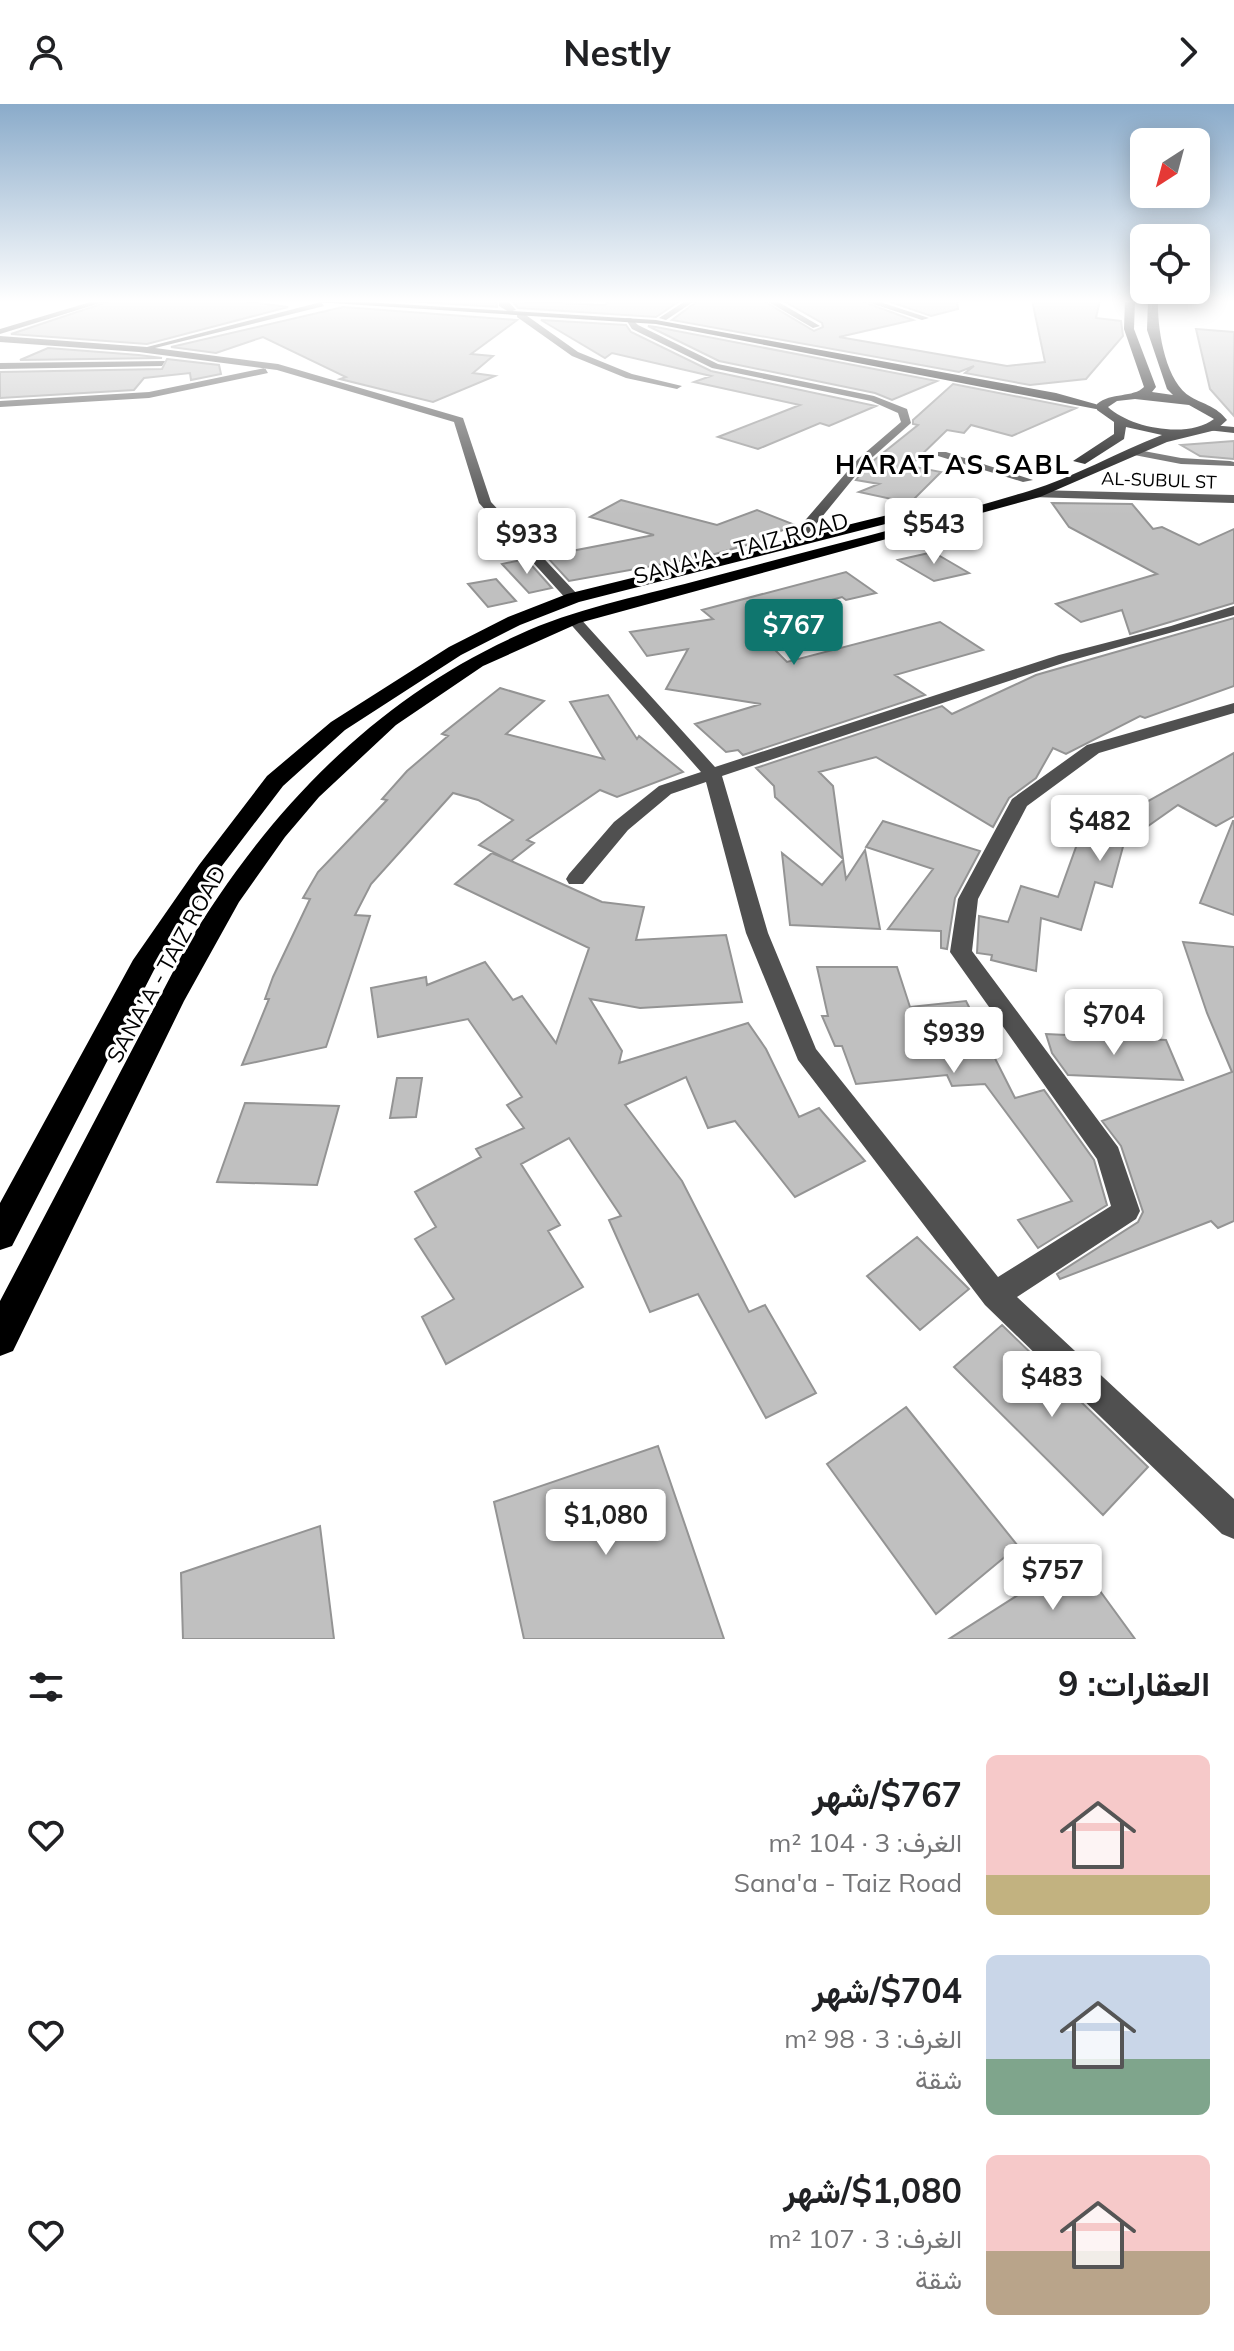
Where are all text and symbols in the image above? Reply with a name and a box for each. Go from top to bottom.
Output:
icon: person [24,30,68,74]
text: Nestly [563,30,671,75]
icon: forward [1166,30,1210,74]
north arrow [1130,128,1210,208]
map controls [1130,128,1210,304]
button: locate [1130,224,1210,304]
district label: HARAT AS SABL [835,448,1071,481]
street label: AL-SUBUL ST [1101,466,1217,494]
pin: $543 [887,498,981,566]
street label: SANA'A - TAIZ ROAD [631,506,851,590]
text: $543 [903,507,965,540]
pin: $933 [480,508,574,576]
text: $933 [496,517,558,550]
pin: $767 [747,599,841,667]
text: $767 [763,608,825,641]
pin: $482 [1053,795,1147,863]
text: $482 [1069,804,1131,837]
street label: SANA'A - TAIZ ROAD [100,861,232,1067]
pin: $704 [1067,989,1161,1057]
text: $704 [1083,998,1145,1031]
pin: $939 [907,1007,1001,1075]
text: $939 [923,1016,985,1049]
pin: $483 [1005,1351,1099,1419]
text: $483 [1021,1360,1083,1393]
pin: $1,080 [541,1489,671,1557]
text: $1,080 [564,1498,648,1531]
pin: $757 [1006,1544,1100,1612]
text: $757 [1022,1553,1084,1586]
text: العقارات: 9 [1058,1662,1210,1705]
icon: filters [24,1665,68,1709]
text: $767/شهر [812,1773,962,1816]
icon: home [1050,1787,1146,1883]
icon: heart [24,1813,68,1857]
text: الغرف: 3 · 104 m² [769,1826,962,1859]
text: Sana'a - Taiz Road [734,1866,962,1899]
text: $704/شهر [812,1969,962,2012]
icon: home [1050,1987,1146,2083]
icon: heart [24,2013,68,2057]
text: الغرف: 3 · 98 m² [784,2022,962,2055]
text: شقة [915,2063,962,2096]
text: $1,080/شهر [783,2169,962,2212]
icon: home [1050,2187,1146,2283]
icon: heart [24,2213,68,2257]
text: الغرف: 3 · 107 m² [769,2222,962,2255]
text: شقة [915,2263,962,2296]

